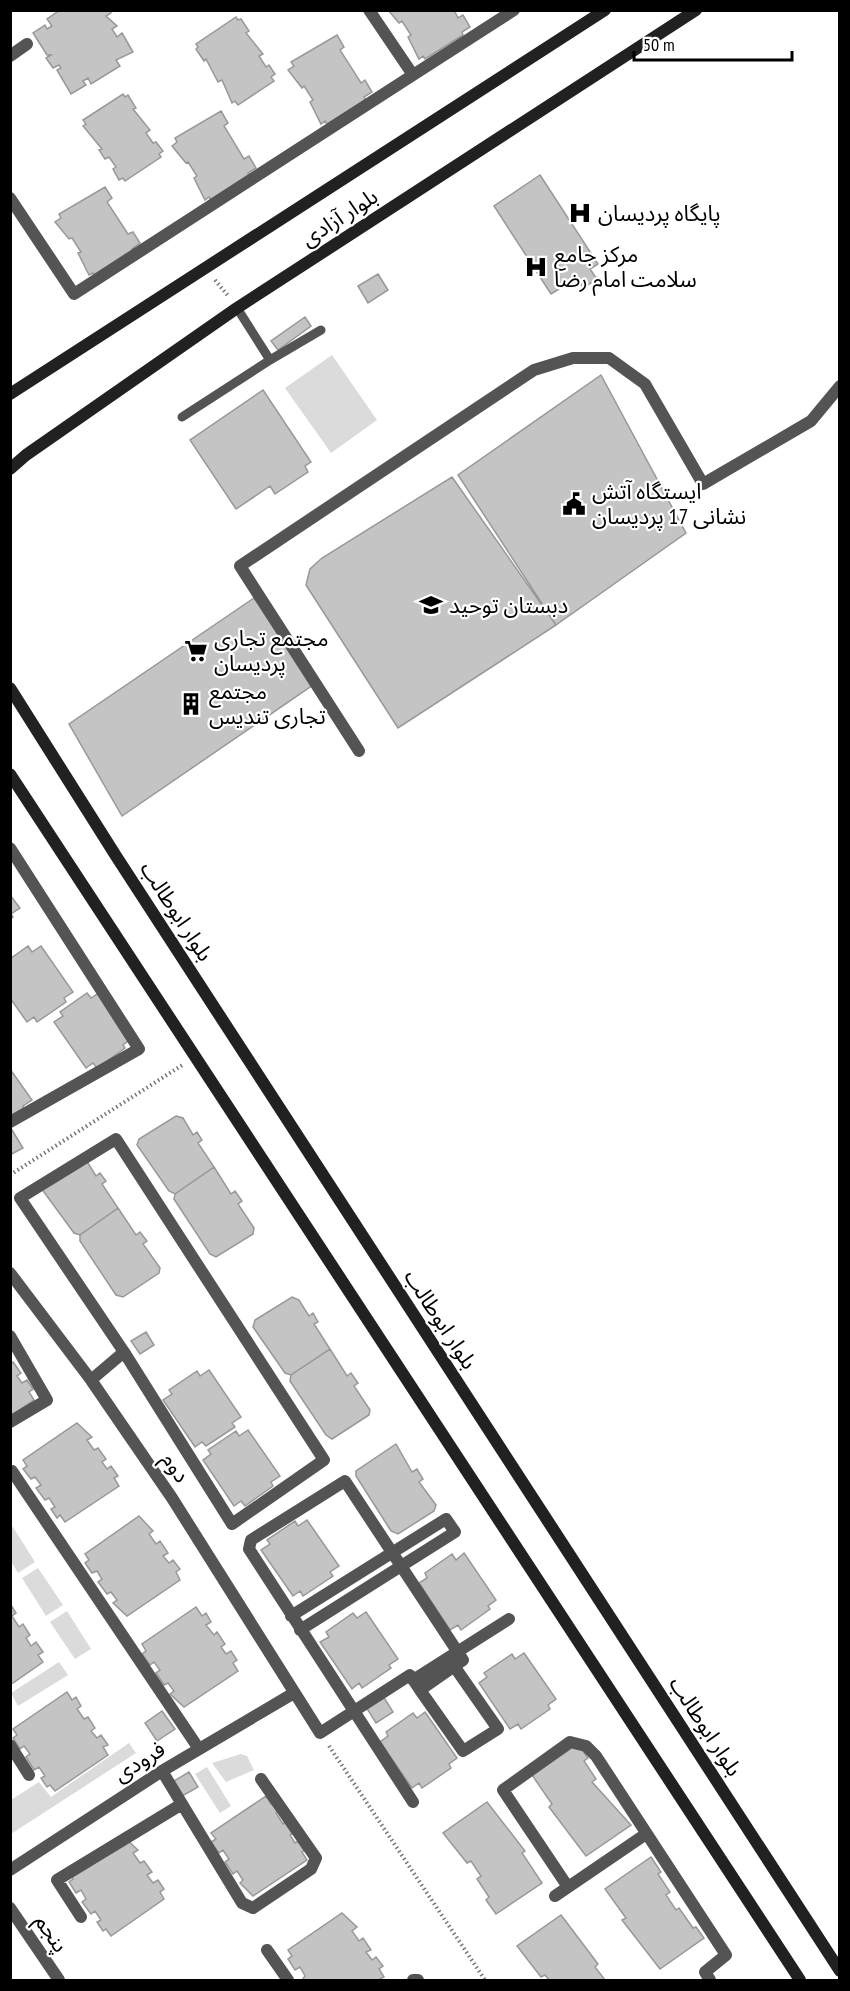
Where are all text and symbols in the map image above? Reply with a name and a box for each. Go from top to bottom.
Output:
scale bar [634,24,792,62]
text: 50 m [643,33,675,56]
street label: بلوار آزادی [295,182,383,252]
place label: پایگاه پردیسان [598,199,721,228]
hospital icon: پایگاه پردیسان [567,200,593,226]
place label: مرکز جامع سلامت امام رضا [554,240,697,296]
hospital icon: مرکز جامع سلامت امام رضا [523,254,549,280]
place label: ایستگاه آتش نشانی 17 پردیسان [592,477,746,531]
public building icon: ایستگاه آتش نشانی 17 پردیسان [561,491,587,517]
place label: دبستان توحید [449,591,568,619]
school or university icon: دبستان توحید [418,592,444,618]
place label: مجتمع تجاری پردیسان [214,624,329,678]
supermarket icon: مجتمع تجاری پردیسان [183,638,209,664]
place label: مجتمع تجاری تندیس [209,677,326,730]
building icon: مجتمع تجاری تندیس [178,691,204,717]
street label: بلوار ابوطالب [134,856,220,966]
street label: بلوار ابوطالب [398,1264,484,1374]
street label: دوم [153,1446,196,1489]
street label: بلوار ابوطالب [663,1671,749,1781]
street label: فرودی [108,1734,170,1788]
street label: پنجم [27,1908,75,1959]

